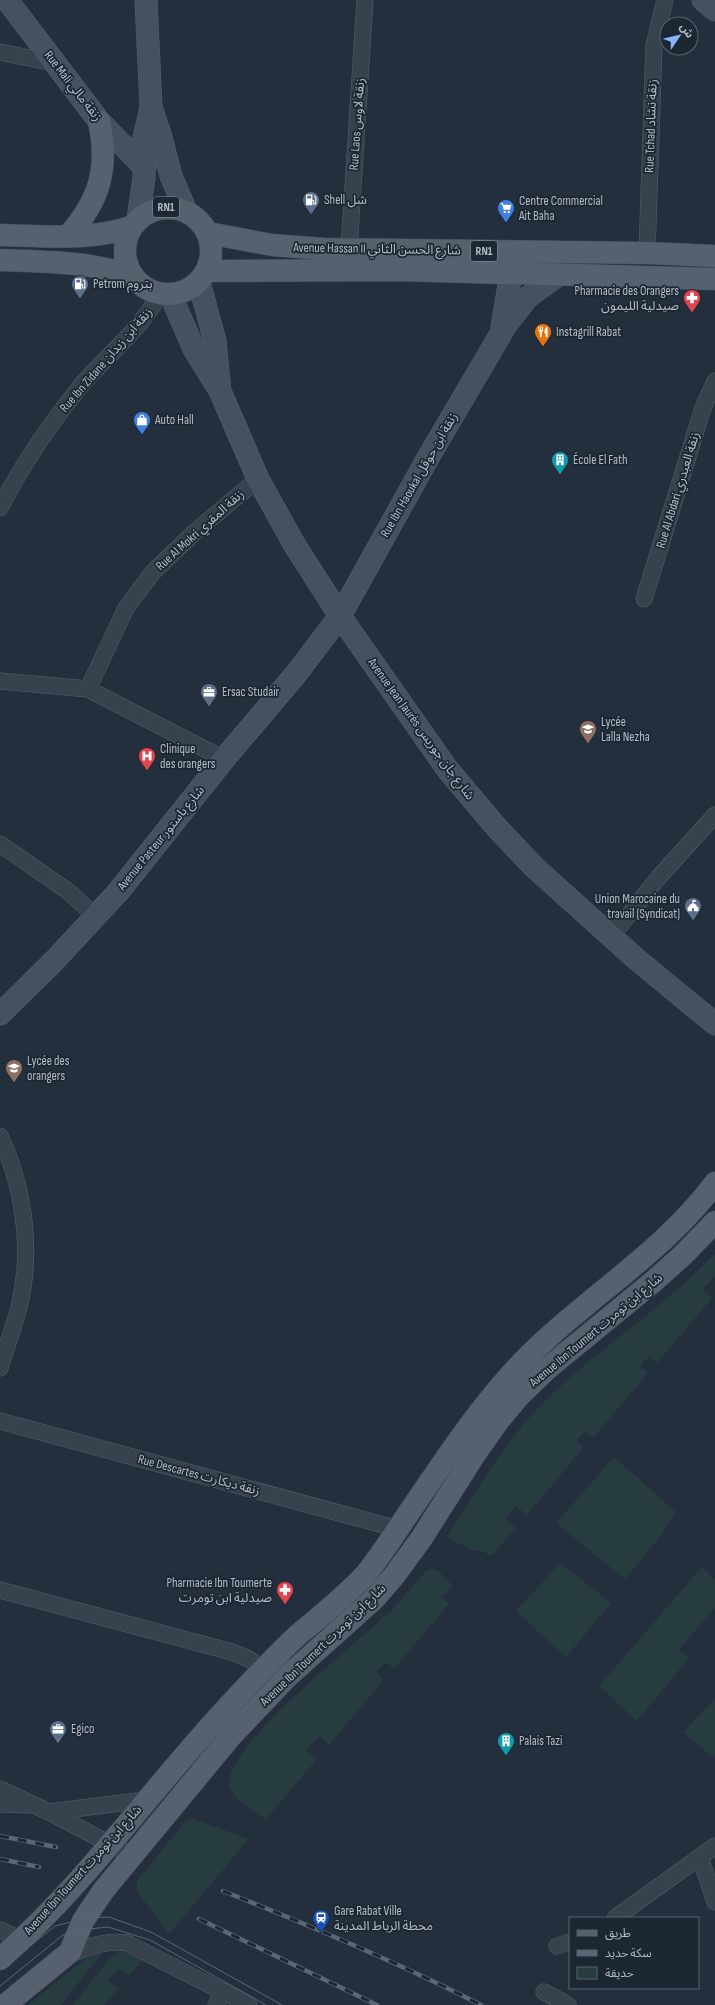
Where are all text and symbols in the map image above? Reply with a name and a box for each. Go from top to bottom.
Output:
north arrow [659,16,699,56]
text: ش [677,21,696,40]
street label: Rue Mali زنقة مالي [39,48,105,126]
street label: Rue Laos زنقة لاوس [346,77,368,171]
street label: Rue Tchad زنقة نشاد [641,79,661,173]
fuel station icon: Shell شل [301,190,321,215]
place label: Shell شل [324,192,367,208]
place label: Centre Commercial Ait Baha [518,193,603,224]
road number: RN1 [153,197,179,217]
supermarket icon: Centre Commercial Ait Baha [496,198,516,223]
street label: Avenue Hassan II شارع الحسن الثاني [292,240,461,260]
road number: RN1 [471,241,497,261]
fuel station icon: Petrom بتروم [70,274,90,299]
place label: Petrom بتروم [93,276,153,293]
place label: Pharmacie des Orangers صيدلية الليمون [575,283,679,314]
pharmacy icon: Pharmacie des Orangers صيدلية الليمون [682,288,702,313]
street label: Rue Ibn Zidane زنقة ابن زيدان [56,304,156,416]
restaurant icon: Instagrill Rabat [533,322,553,347]
place label: Instagrill Rabat [556,324,621,340]
shop icon: Auto Hall [132,410,152,435]
street label: Rue Ibn Haoukal زنقة ابن حوقل [377,410,461,540]
place label: Auto Hall [154,412,194,428]
street label: Rue Al Abdari زنقة العبدري [653,430,705,551]
building icon: École El Fath [550,450,570,475]
place label: École El Fath [573,452,628,468]
street label: Rue Al Mokri زنقة المقري [153,486,249,575]
street label: Avenue Jean Jaurès شارع جان جوريس [362,654,478,804]
office icon: Ersac Studair [199,682,219,707]
place label: Ersac Studair [222,684,280,700]
place label: Lycée Lalla Nezha [601,714,650,745]
school or university icon: Lycée Lalla Nezha [578,719,598,744]
place label: Clinique des orangers [160,741,216,772]
hospital icon: Clinique des orangers [137,746,157,771]
street label: Avenue Pasteur شارع باستور [113,783,210,896]
place label: Union Marocaine du travail (Syndicat) [595,891,680,922]
public building icon: Union Marocaine du travail (Syndicat) [683,896,703,921]
place label: Lycée des orangers [27,1053,70,1084]
school or university icon: Lycée des orangers [4,1058,24,1083]
street label: Avenue Ibn Toumert شارع ابن تومرت [525,1270,667,1393]
street label: Rue Descartes زنقة ديكارت [136,1451,262,1499]
place label: Pharmacie Ibn Toumerte صيدلية ابن تومرت [167,1575,272,1606]
pharmacy icon: Pharmacie Ibn Toumerte صيدلية ابن تومرت [275,1580,295,1605]
street label: Avenue Ibn Toumert شارع ابن تومرت [256,1581,391,1711]
office icon: Egico [48,1719,68,1744]
place label: Egico [71,1721,95,1737]
building icon: Palais Tazi [496,1731,516,1756]
place label: Palais Tazi [519,1733,562,1749]
street label: Avenue Ibn Toumert شارع ابن تومرت [20,1802,147,1940]
place label: Gare Rabat Ville محطة الرباط المدينة [334,1903,433,1934]
station icon: Gare Rabat Ville محطة الرباط المدينة [311,1908,331,1933]
legend [569,1917,699,1989]
text: طريق [605,1926,631,1941]
text: سكة حديد [605,1946,652,1961]
text: حديقة [605,1966,634,1981]

